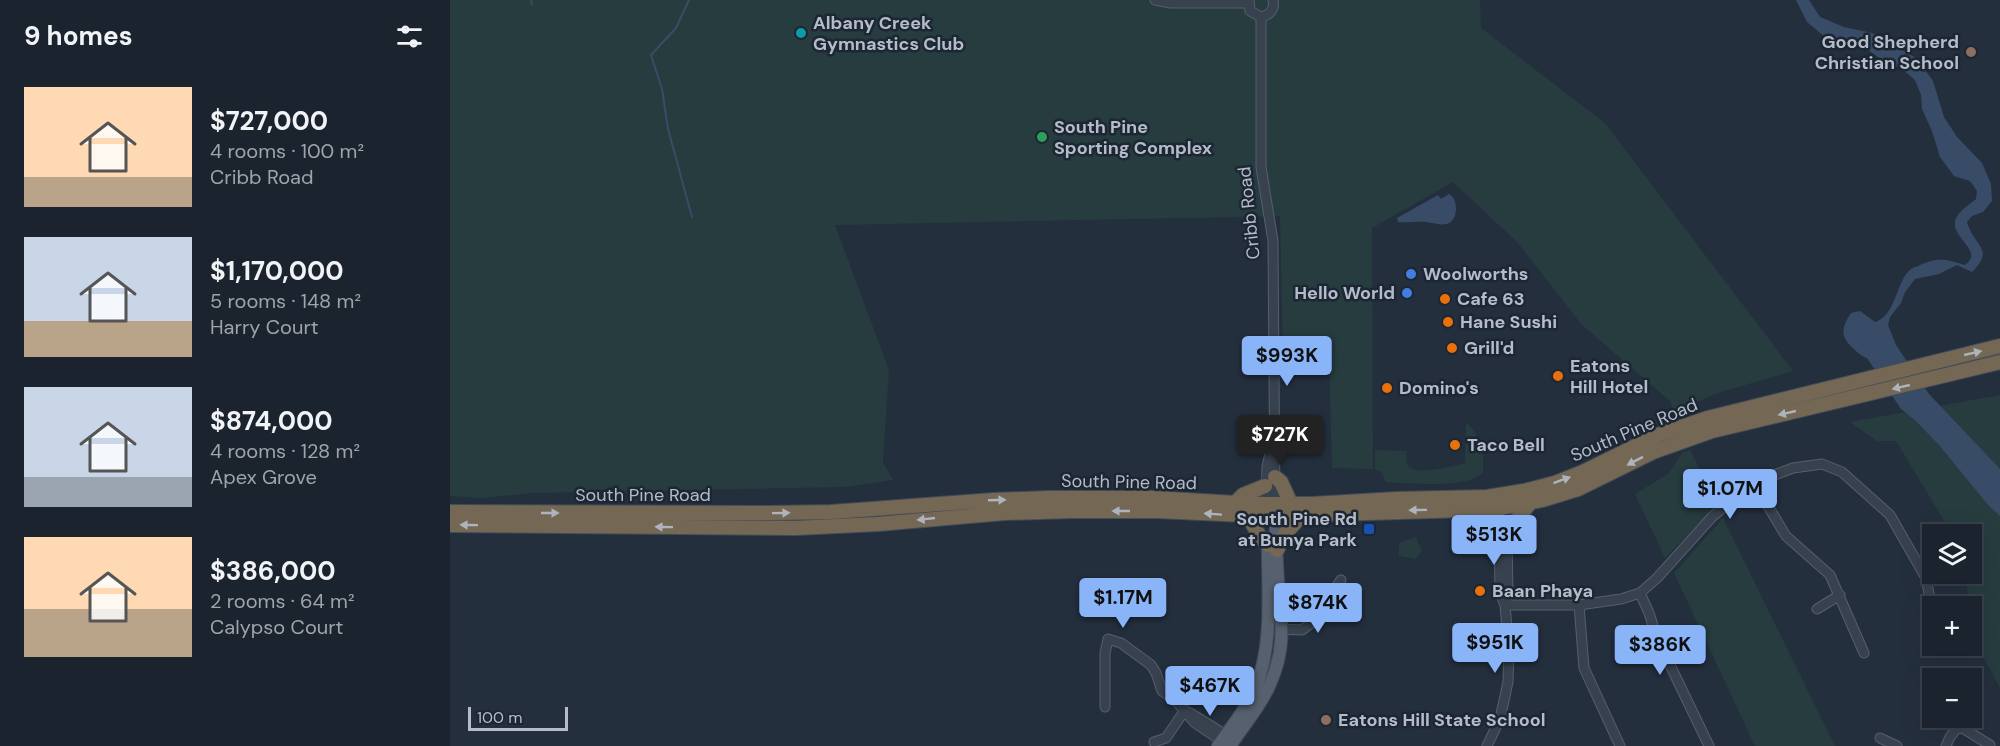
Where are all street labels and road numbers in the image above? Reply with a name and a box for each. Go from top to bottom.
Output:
street label: Cribb Road [1232,165,1266,261]
street label: South Pine Road [1567,392,1701,468]
street label: South Pine Road [1061,469,1197,495]
street label: South Pine Road [575,483,711,507]

